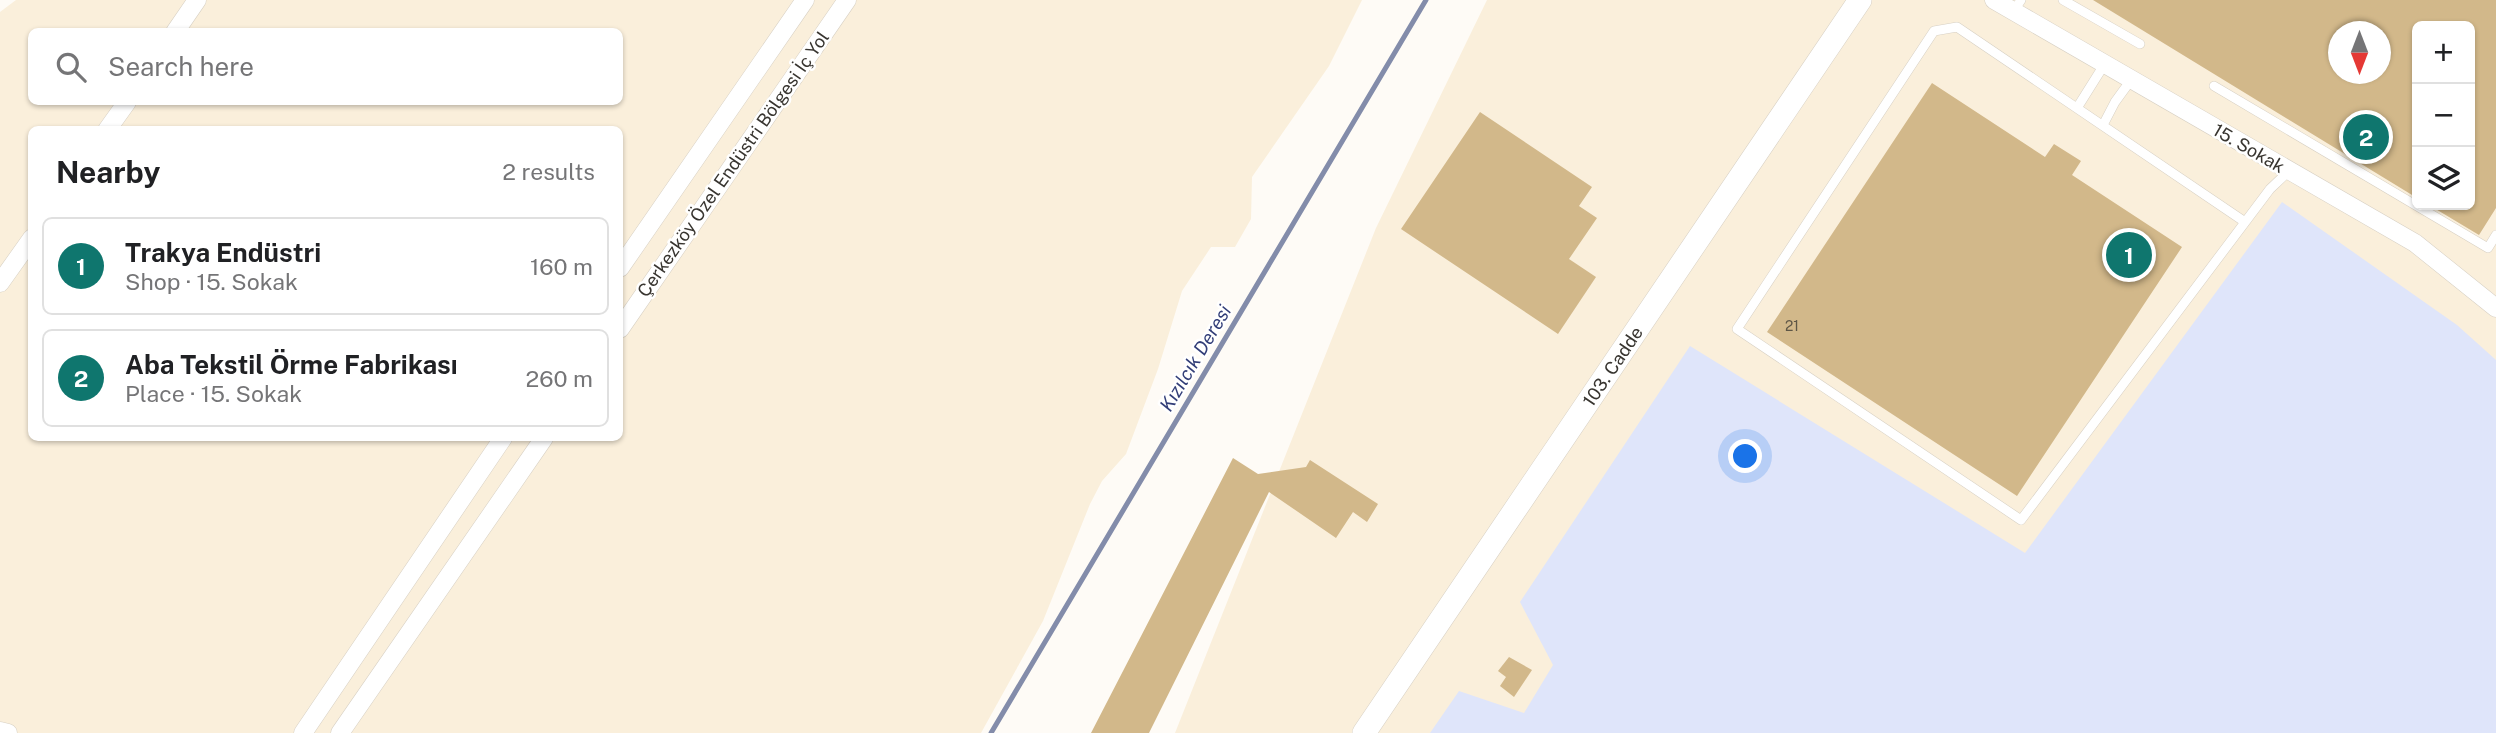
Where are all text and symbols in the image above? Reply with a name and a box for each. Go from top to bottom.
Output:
north arrow [2328,21,2391,84]
map controls [2412,21,2475,210]
button: + [2412,21,2475,84]
street label: Çerkezköy Özel Endüstri Bölgesi İç Yol [632,27,833,301]
search box [28,28,623,105]
icon: search [52,48,90,86]
text: Search here [108,51,254,82]
button: − [2412,84,2475,147]
pin: 2 [2343,111,2389,163]
street label: 15. Sokak [2209,119,2289,177]
button: layers [2412,147,2475,210]
text: Nearby [56,154,160,190]
text: 2 results [502,158,595,185]
pin: 1 [2106,229,2152,281]
text: Trakya Endüstri [125,237,321,268]
text: 1 [76,253,86,280]
text: 160 m [530,253,593,280]
text: Shop · 15. Sokak [125,268,298,295]
water label: Kızılcık Deresi [1155,301,1235,415]
house number: 21 [1785,318,1799,334]
street label: 103. Cadde [1578,322,1647,410]
text: Aba Tekstil Örme Fabrikası [125,349,458,380]
text: 2 [74,365,88,392]
text: 260 m [526,365,593,392]
text: Place · 15. Sokak [125,380,302,407]
your location [1728,439,1762,473]

